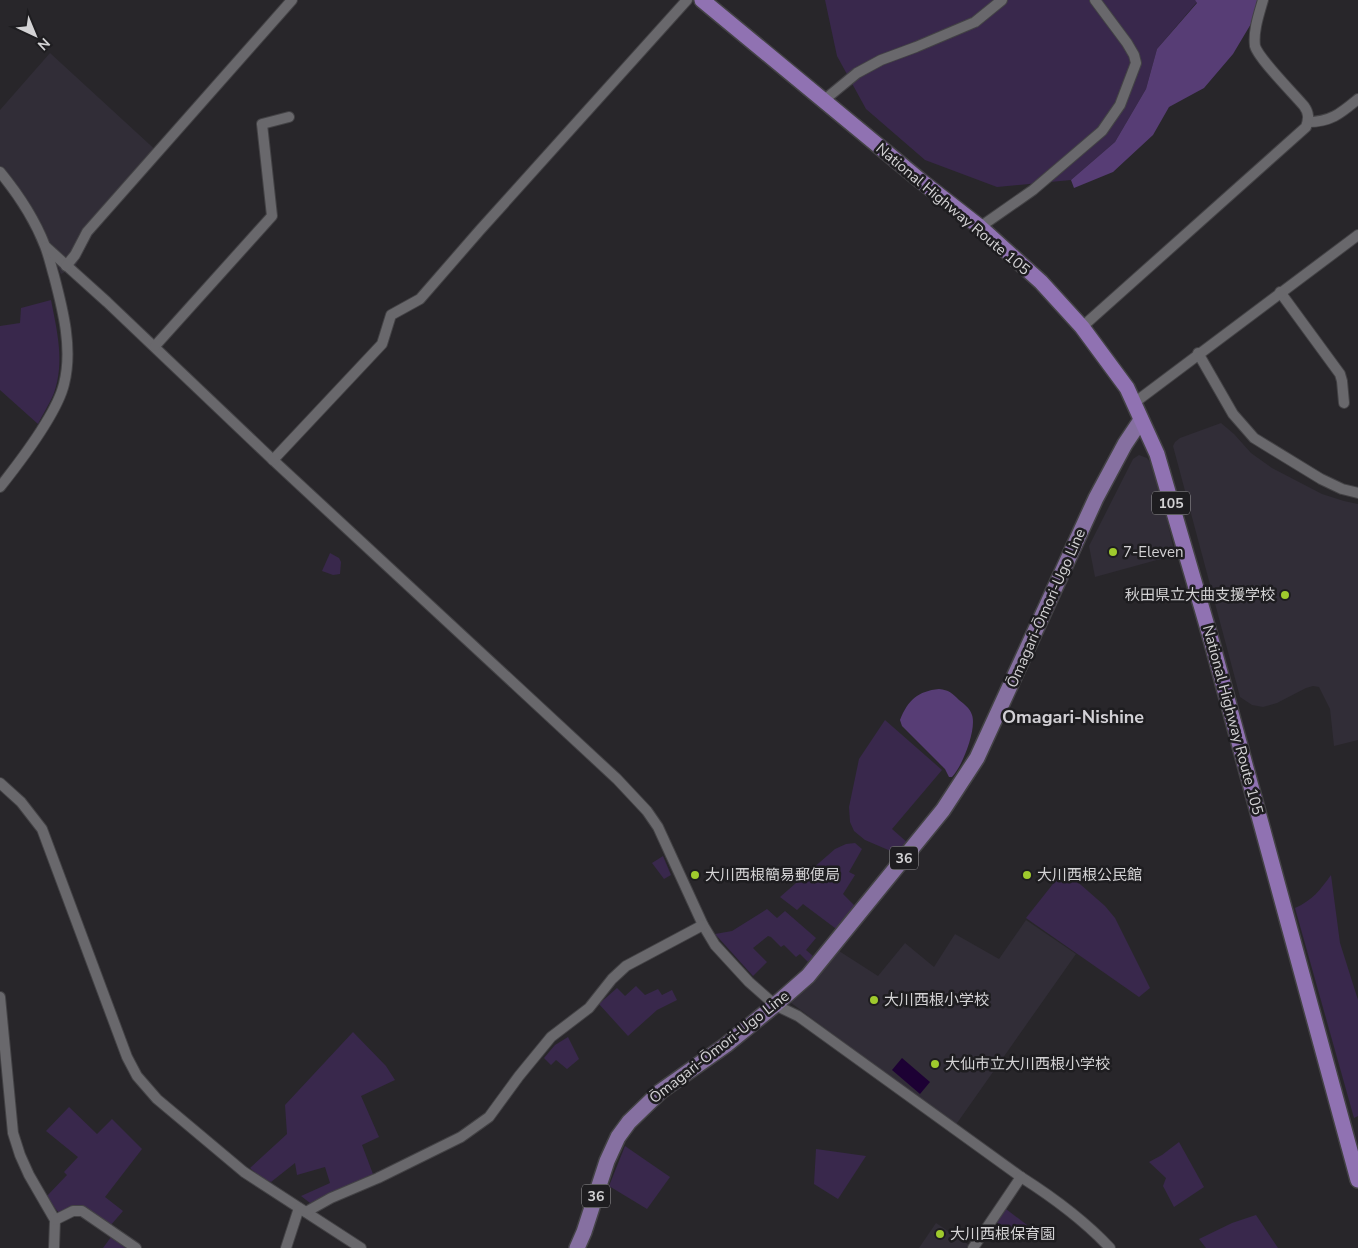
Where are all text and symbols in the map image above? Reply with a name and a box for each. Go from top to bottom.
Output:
north arrow [10,10,60,60]
text: N [33,34,54,54]
street label: National Highway Route 105 [872,138,1034,280]
road number: 105 [1152,492,1190,514]
street label: Ōmagari-Ōmori-Ugo Line [1002,525,1090,691]
place label: 7-Eleven [1123,542,1183,562]
marker: 7-Eleven [1107,546,1119,558]
place label: 秋田県立大曲支援学校 [1125,585,1275,605]
marker: 秋田県立大曲支援学校 [1279,589,1291,601]
street label: National Highway Route 105 [1198,623,1268,817]
district label: Omagari-Nishine [1002,705,1144,729]
road number: 36 [890,846,918,870]
place label: 大川西根簡易郵便局 [705,865,840,885]
place label: 大川西根公民館 [1037,865,1142,885]
marker: 大川西根簡易郵便局 [689,869,701,881]
marker: 大川西根公民館 [1021,869,1033,881]
street label: Ōmagari-Ōmori-Ugo Line [645,986,793,1108]
place label: 大川西根小学校 [884,990,989,1010]
marker: 大川西根小学校 [868,994,880,1006]
place label: 大仙市立大川西根小学校 [945,1054,1110,1074]
marker: 大仙市立大川西根小学校 [929,1058,941,1070]
road number: 36 [582,1184,610,1208]
place label: 大川西根保育園 [950,1224,1055,1244]
marker: 大川西根保育園 [934,1228,946,1240]

